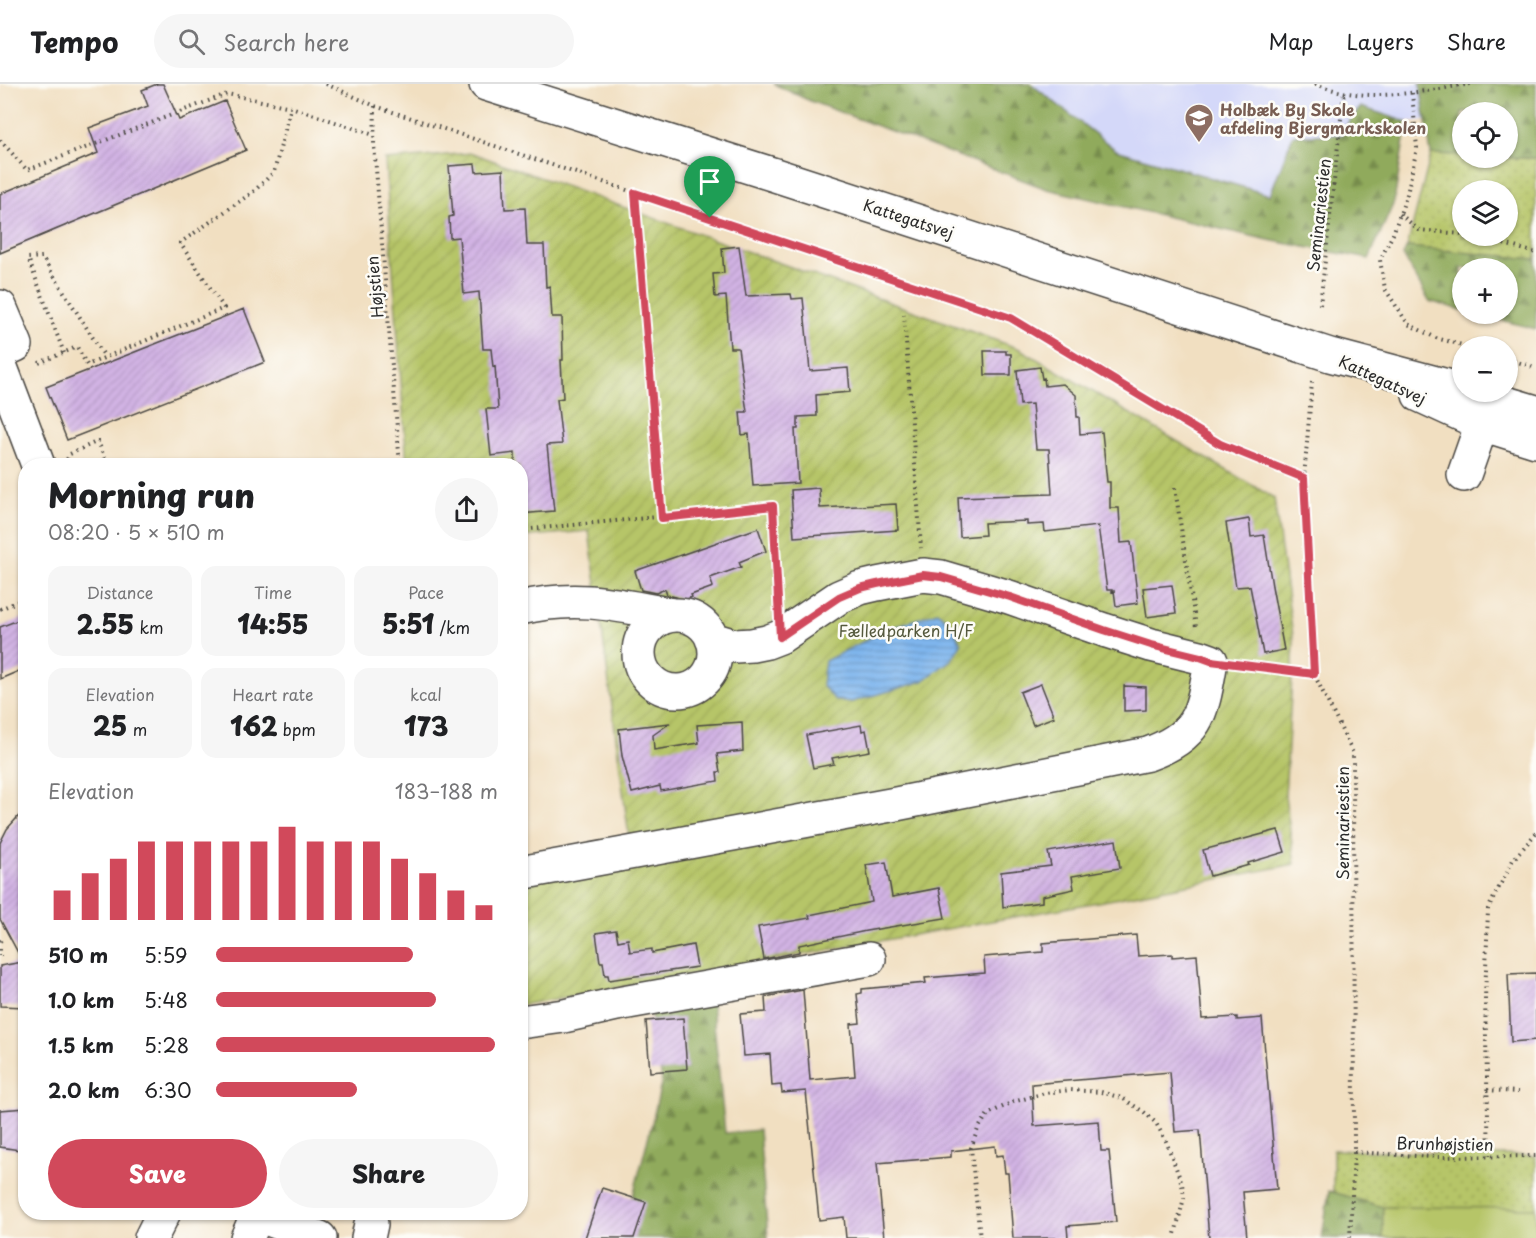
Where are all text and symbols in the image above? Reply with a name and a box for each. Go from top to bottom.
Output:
search box [154,14,574,68]
text: Tempo [30,20,118,63]
icon: search [175,25,208,58]
text: Search here [223,25,349,58]
text: Map [1269,25,1313,57]
text: Layers [1346,25,1414,57]
text: Share [1447,25,1506,57]
place label: Holbæk By Skole afdeling Bjergmarkskolen [1220,97,1426,139]
school or university icon: Holbæk By Skole afdeling Bjergmarkskolen [1183,102,1215,144]
map controls [1452,102,1518,402]
button: locate [1452,102,1518,168]
pin [684,156,735,218]
street label: Seminariestien [1300,157,1336,273]
icon: arrive [693,165,726,198]
button: layers [1452,180,1518,246]
street label: Kattegatsvej [860,192,958,244]
street label: Højstien [359,255,389,319]
button: + [1452,258,1518,324]
button: − [1452,336,1518,402]
street label: Kattegatsvej [1335,348,1431,410]
text: Morning run [48,469,255,519]
button: share [435,478,498,541]
text: 08:20 · 5 × 510 m [48,517,225,547]
text: Distance [86,580,154,604]
text: Time [254,580,292,604]
text: Pace [408,580,444,604]
text: 2.55 [76,604,134,643]
text: 14:55 [237,604,309,643]
text: 5:51 [382,604,434,643]
text: km [134,615,164,639]
text: /km [434,615,470,639]
park label: Fælledparken H/F [839,618,973,642]
text: Elevation [85,682,155,706]
text: Heart rate [233,682,313,706]
text: kcal [410,682,442,706]
text: 25 [93,706,127,745]
text: 162 [230,706,278,745]
text: 173 [404,706,448,745]
text: m [127,717,147,741]
text: bpm [278,717,316,741]
street label: Seminariestien [1330,766,1354,880]
text: Elevation [48,776,134,806]
text: 183–188 m [395,776,498,806]
text: 510 m [48,940,108,970]
text: 5:59 [144,940,188,970]
text: 1.0 km [48,985,115,1015]
text: 5:48 [144,985,188,1015]
text: 1.5 km [48,1030,114,1060]
text: 5:28 [144,1030,189,1060]
text: 2.0 km [48,1075,120,1105]
text: 6:30 [144,1075,192,1105]
street label: Brunhøjstien [1396,1130,1494,1156]
button: Save [48,1139,267,1208]
button: Share [279,1139,498,1208]

